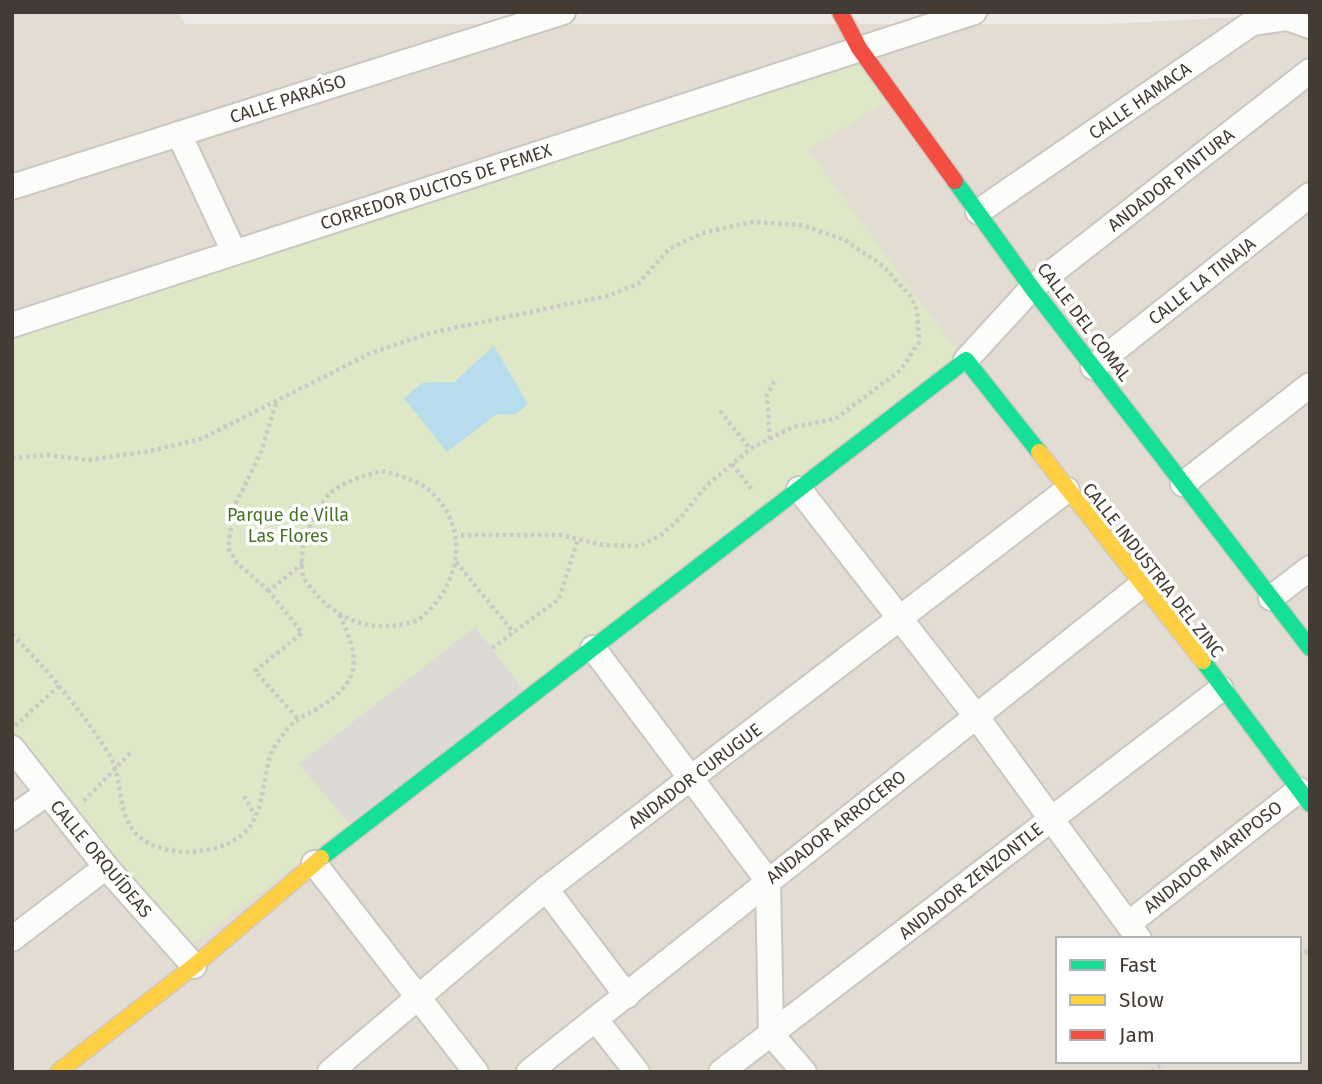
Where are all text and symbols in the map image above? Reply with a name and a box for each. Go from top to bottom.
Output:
street label: CALLE HAMACA [1085,57,1196,144]
street label: CALLE PARAÍSO [227,69,349,128]
street label: ANDADOR PINTURA [1103,123,1239,236]
street label: CORREDOR DUCTOS DE PEMEX [318,139,555,235]
street label: CALLE LA TINAJA [1144,232,1260,330]
street label: CALLE DEL COMAL [1032,258,1136,386]
street label: CALLE INDUSTRIA DEL ZINC [1078,478,1228,662]
park label: Parque de Villa Las Flores [227,504,349,547]
street label: ANDADOR CURUGUE [624,719,766,833]
street label: ANDADOR ARROCERO [762,766,910,888]
street label: CALLE ORQUÍDEAS [45,795,158,922]
street label: ANDADOR MARIPOSO [1139,796,1287,918]
street label: ANDADOR ZENZONTLE [895,818,1047,944]
legend [1056,937,1301,1063]
text: Fast [1119,952,1157,978]
text: Slow [1119,987,1164,1013]
text: Jam [1119,1022,1155,1048]

